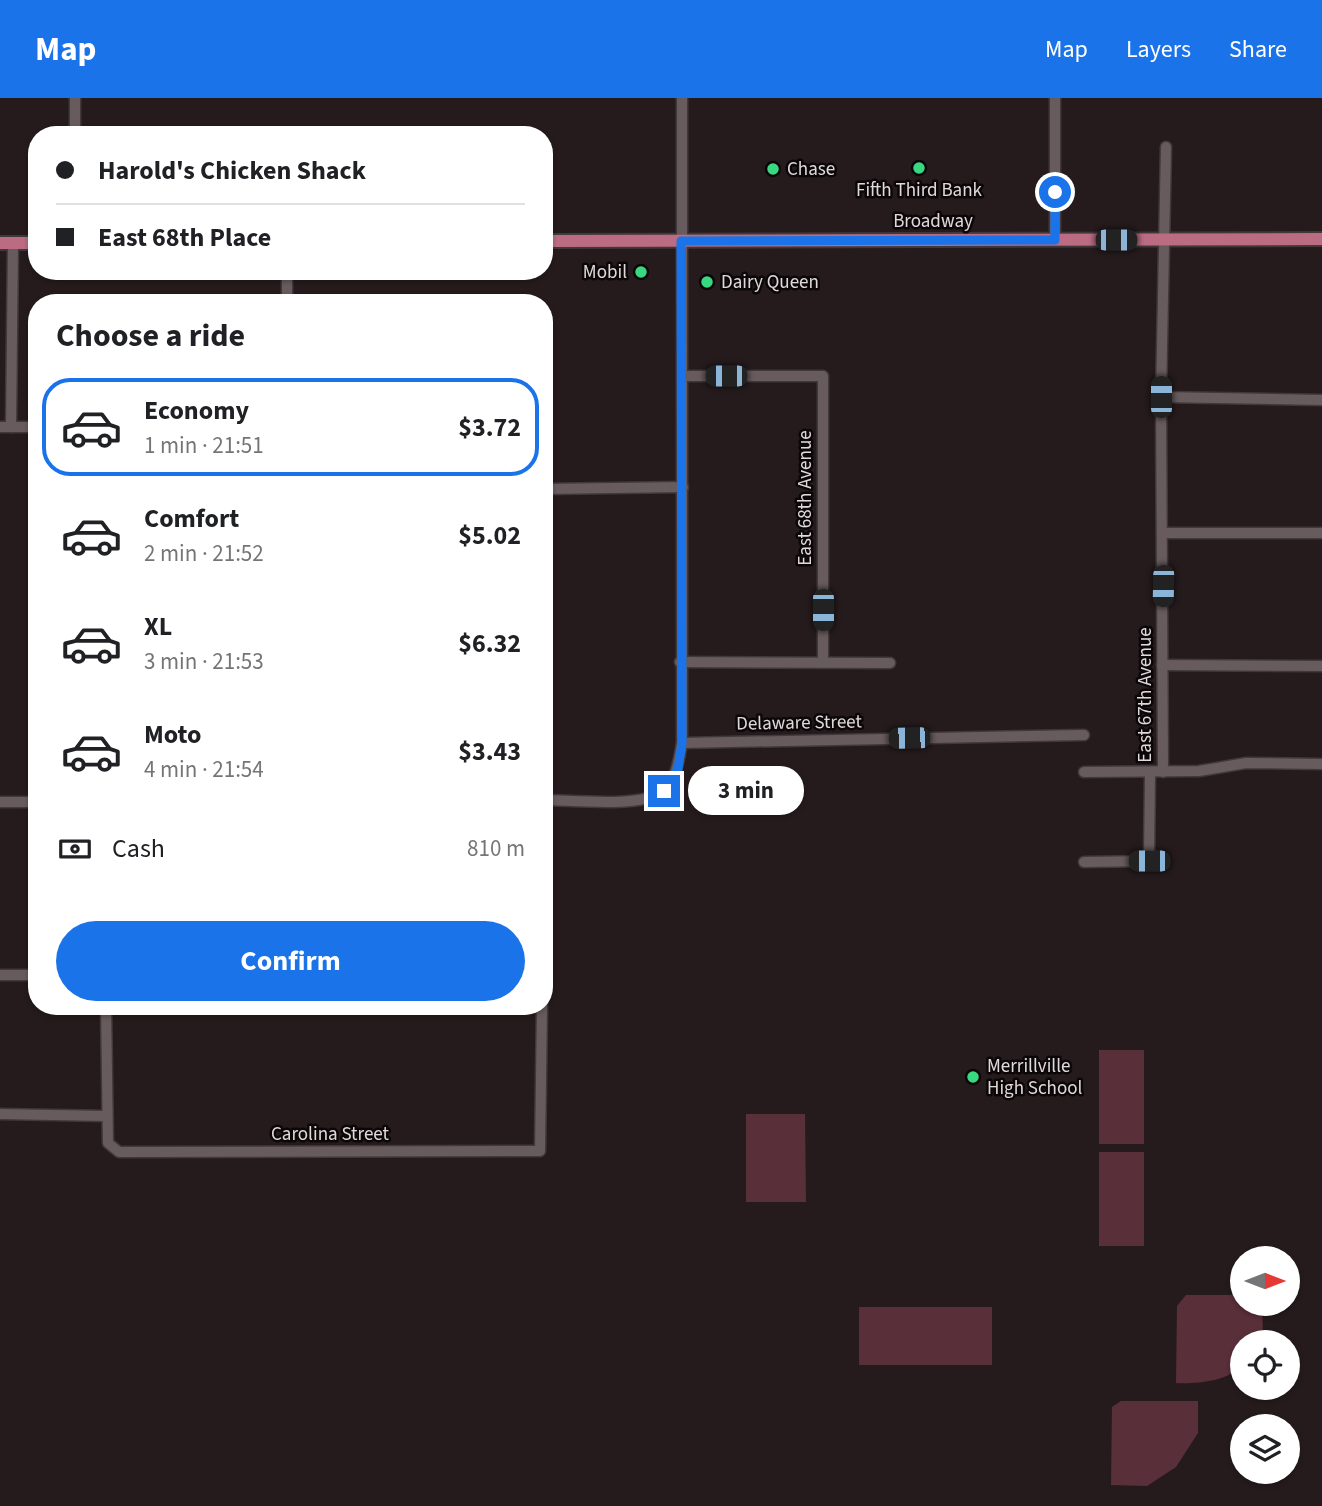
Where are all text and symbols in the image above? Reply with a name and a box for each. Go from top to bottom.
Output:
text: Map [35,26,96,73]
text: Map [1045,32,1088,67]
text: Layers [1126,32,1191,67]
text: Share [1229,32,1287,67]
text: Harold's Chicken Shack [98,152,366,189]
place label: Chase [787,156,835,183]
marker: Fifth Third Bank [911,160,927,176]
marker: Chase [765,161,781,177]
route start [1039,176,1071,208]
place label: Fifth Third Bank [856,177,983,204]
street label: Broadway [893,208,973,235]
text: East 68th Place [98,219,271,256]
car [1096,230,1138,251]
place label: Mobil [583,259,627,286]
marker: Mobil [633,264,649,280]
place label: Dairy Queen [721,269,819,296]
marker: Dairy Queen [699,274,715,290]
text: Choose a ride [56,313,245,359]
car [706,366,748,387]
car [1151,376,1172,418]
text: Economy [144,392,249,429]
icon: car [60,396,123,459]
text: $3.72 [458,409,521,446]
text: 1 min · 21:51 [144,429,264,462]
street label: East 68th Avenue [792,430,819,566]
text: Comfort [144,500,239,537]
icon: car [60,504,123,567]
text: $5.02 [458,517,521,554]
text: 2 min · 21:52 [144,537,264,570]
car [1153,565,1174,607]
car [813,589,834,631]
text: XL [144,608,172,645]
icon: car [60,612,123,675]
text: $6.32 [458,625,521,662]
street label: East 67th Avenue [1132,627,1159,763]
text: 3 min · 21:53 [144,645,264,678]
street label: Delaware Street [736,708,863,738]
text: Moto [144,716,201,753]
icon: car [60,720,123,783]
car [888,727,931,749]
text: $3.43 [458,733,521,770]
text: 4 min · 21:54 [144,753,264,786]
callout: 3 min [688,766,804,816]
text: 3 min [718,774,774,807]
route end [648,775,680,807]
icon: cash [56,830,94,868]
text: Cash [112,830,165,867]
text: 810 m [467,832,525,865]
car [1129,851,1171,872]
button: Confirm [56,921,525,1001]
place label: Merrillville High School [987,1053,1083,1102]
marker: Merrillville High School [965,1069,981,1085]
street label: Carolina Street [271,1121,390,1148]
north arrow [1230,1246,1300,1316]
map controls [1230,1246,1300,1484]
button: locate [1230,1330,1300,1400]
button: layers [1230,1414,1300,1484]

